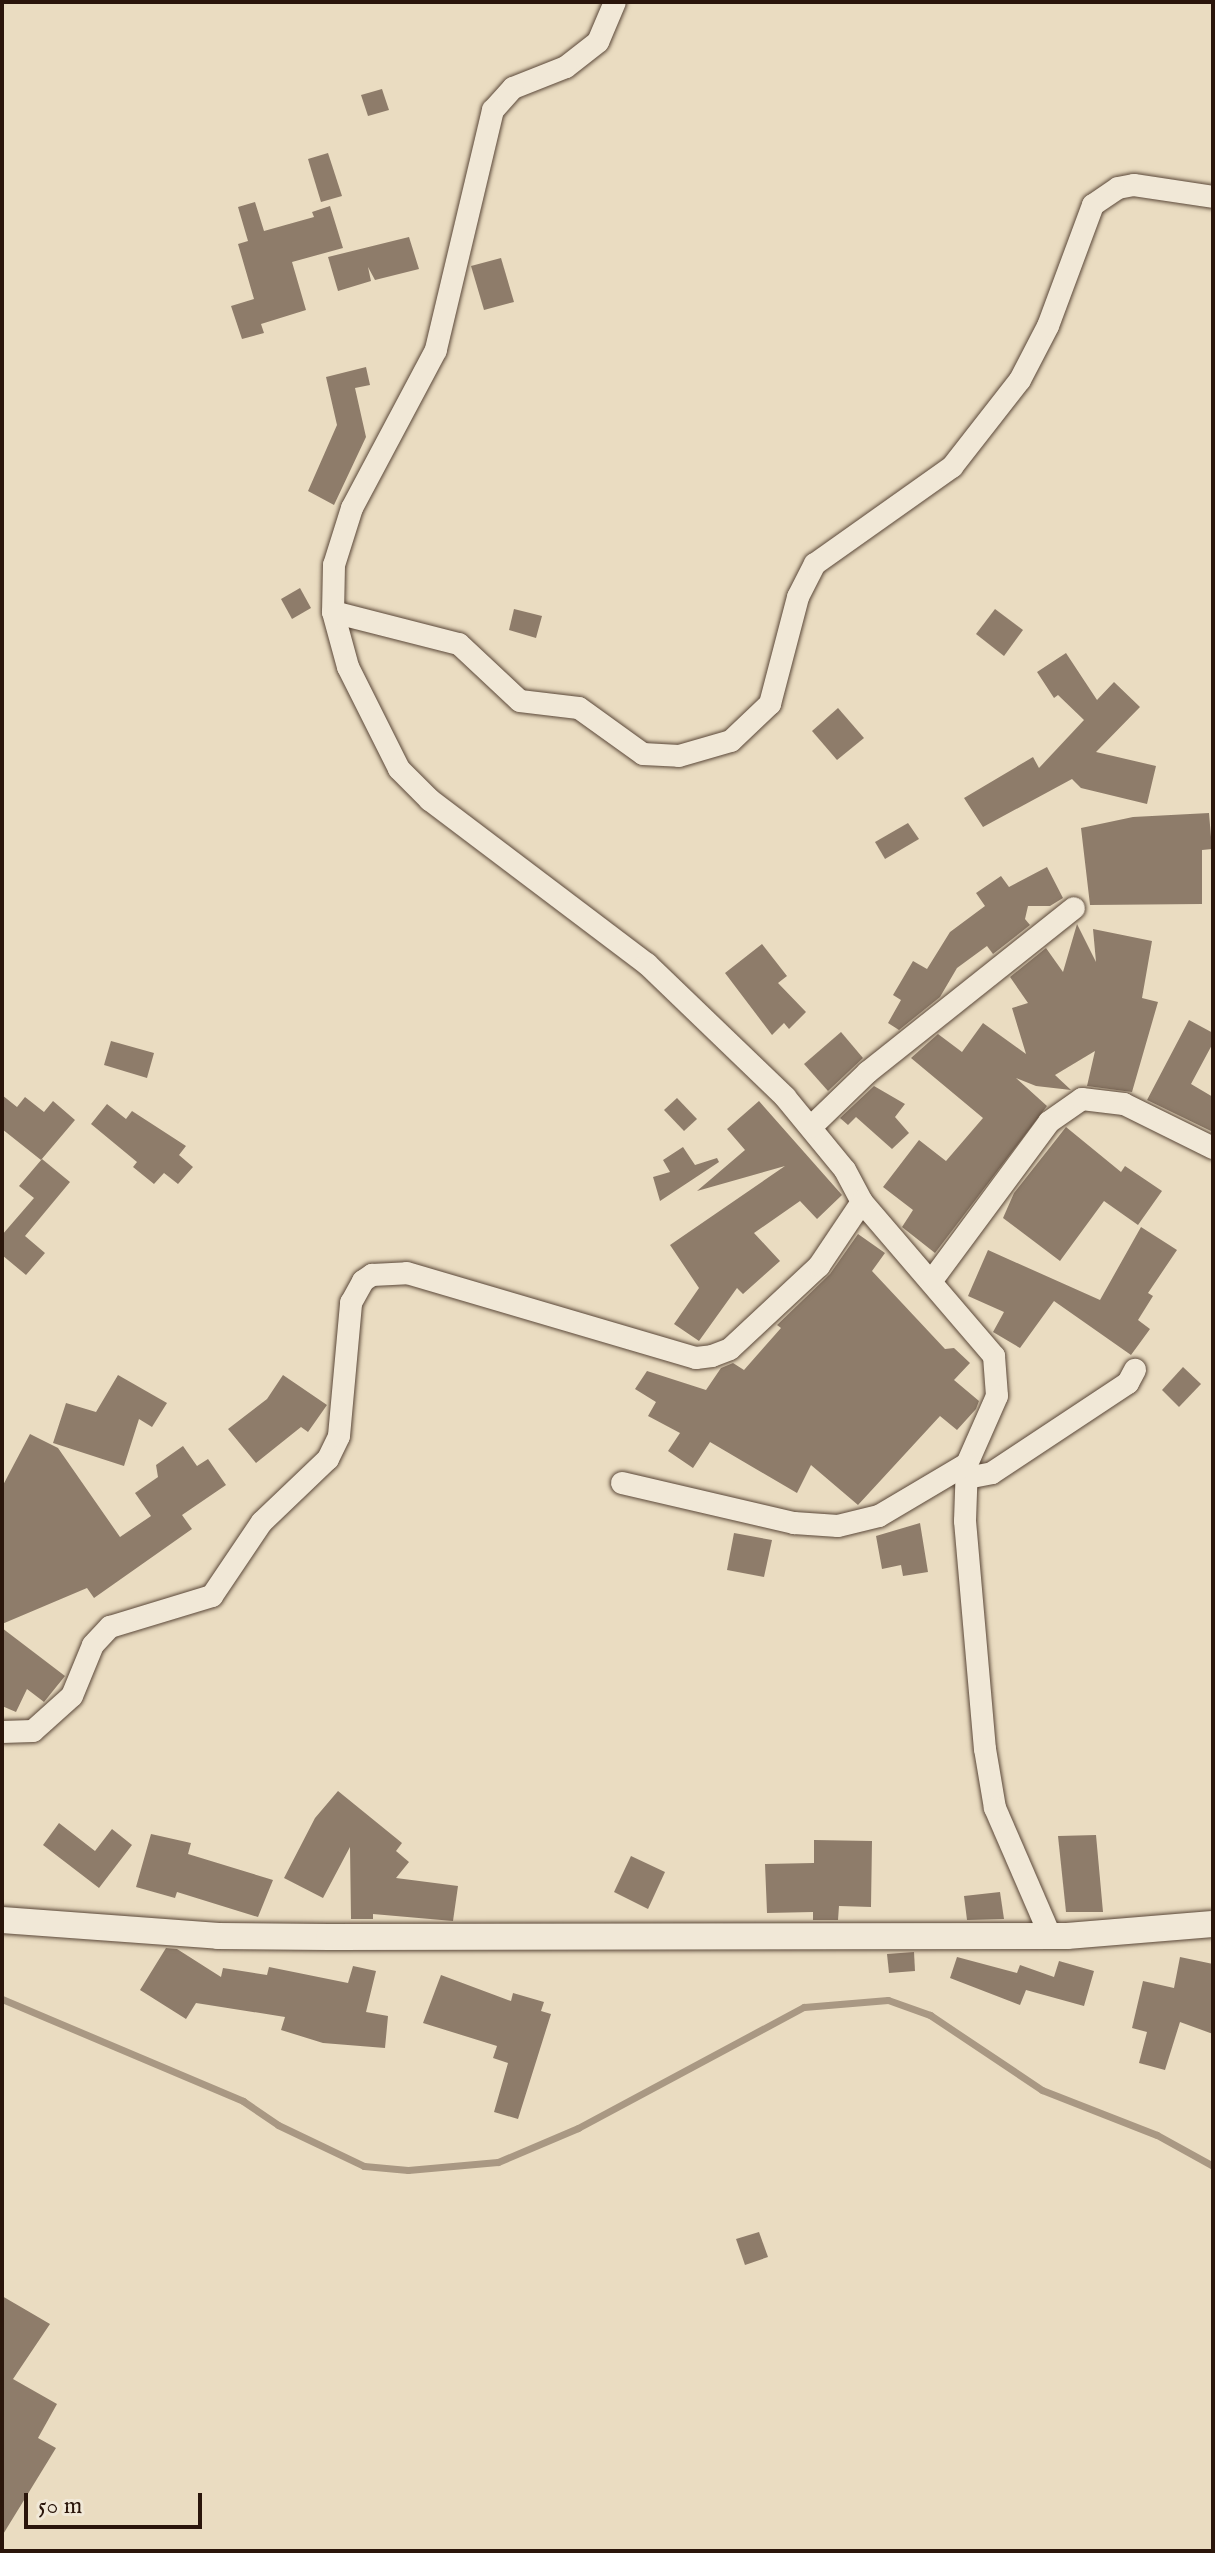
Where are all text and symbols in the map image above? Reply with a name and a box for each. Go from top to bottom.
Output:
scale bar [28,2477,206,2527]
text: 50 m [38,2491,82,2522]

